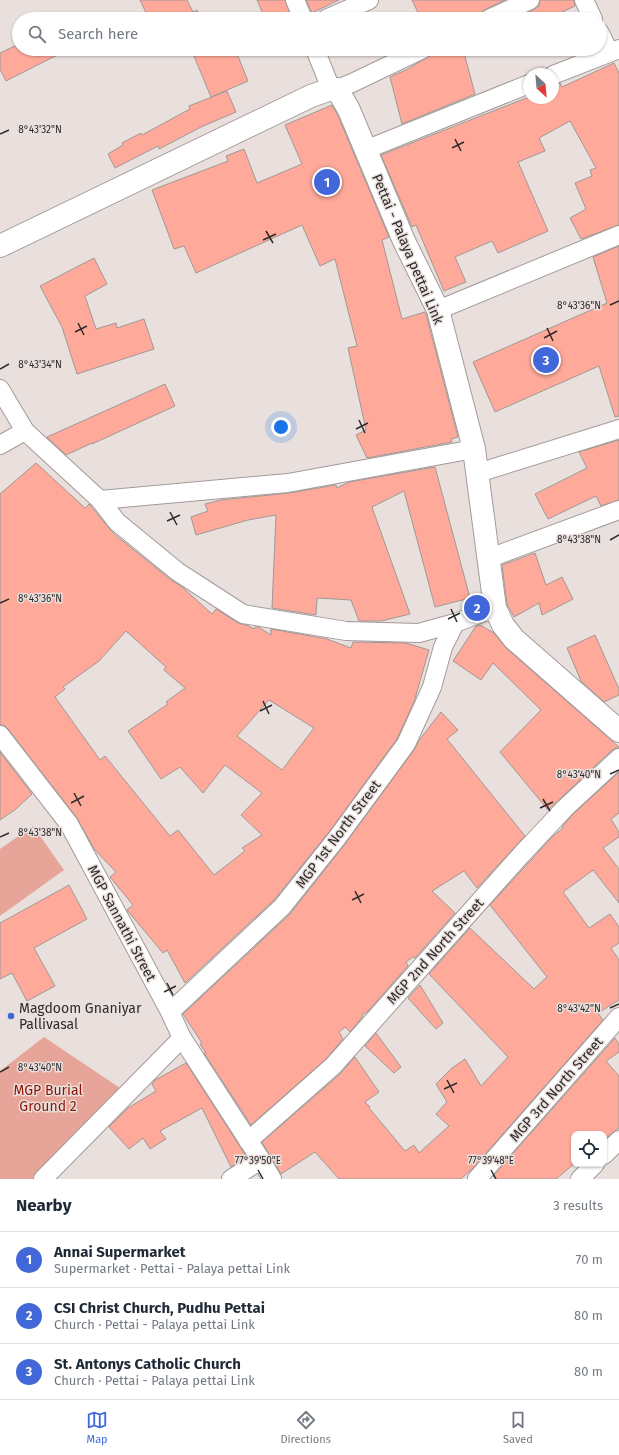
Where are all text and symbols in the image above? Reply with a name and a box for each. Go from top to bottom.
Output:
search box [12,12,607,56]
icon: search [26,23,48,45]
text: Search here [58,25,138,43]
north arrow [523,68,559,104]
text: 8°43'32"N [18,124,62,136]
pin: 1 [314,167,340,197]
street label: Pettai - Palaya pettai Link [368,171,447,328]
text: 8°43'36"N [557,300,601,312]
pin: 3 [533,345,559,375]
text: 8°43'34"N [18,359,62,371]
your location [271,417,291,437]
text: 8°43'38"N [557,534,601,546]
text: 8°43'36"N [18,593,62,605]
pin: 2 [464,593,490,623]
text: 8°43'40"N [557,769,601,781]
street label: MGP 1st North Street [292,776,385,892]
text: 8°43'38"N [18,827,62,839]
street label: MGP Sannathi Street [84,862,160,985]
street label: MGP 2nd North Street [383,894,488,1008]
place label: Magdoom Gnaniyar Pallivasal [19,1000,142,1033]
text: 8°43'42"N [557,1003,601,1015]
marker: Magdoom Gnaniyar Pallivasal [6,1011,16,1021]
street label: MGP 3rd North Street [506,1033,607,1145]
text: 8°43'40"N [18,1062,62,1074]
park label: MGP Burial Ground 2 [13,1082,83,1115]
map controls [571,1131,607,1167]
button: locate [571,1131,607,1167]
text: 77°39'50"E [235,1155,281,1167]
text: 77°39'48"E [468,1155,514,1167]
text: Nearby [16,1195,71,1216]
text: 3 results [553,1198,603,1213]
text: Annai Supermarket [54,1243,186,1261]
text: 1 [26,1252,32,1267]
text: 70 m [576,1252,603,1267]
text: Supermarket · Pettai - Palaya pettai Link [54,1261,290,1276]
text: CSI Christ Church, Pudhu Pettai [54,1299,265,1317]
text: 2 [26,1308,32,1323]
text: 80 m [574,1308,603,1323]
text: Church · Pettai - Palaya pettai Link [54,1317,255,1332]
text: St. Antonys Catholic Church [54,1355,241,1373]
text: 3 [26,1364,32,1379]
text: 80 m [574,1364,603,1379]
text: Church · Pettai - Palaya pettai Link [54,1373,255,1388]
tab: Map [86,1409,108,1446]
tab: Directions [280,1409,331,1446]
tab: Saved [503,1409,533,1446]

